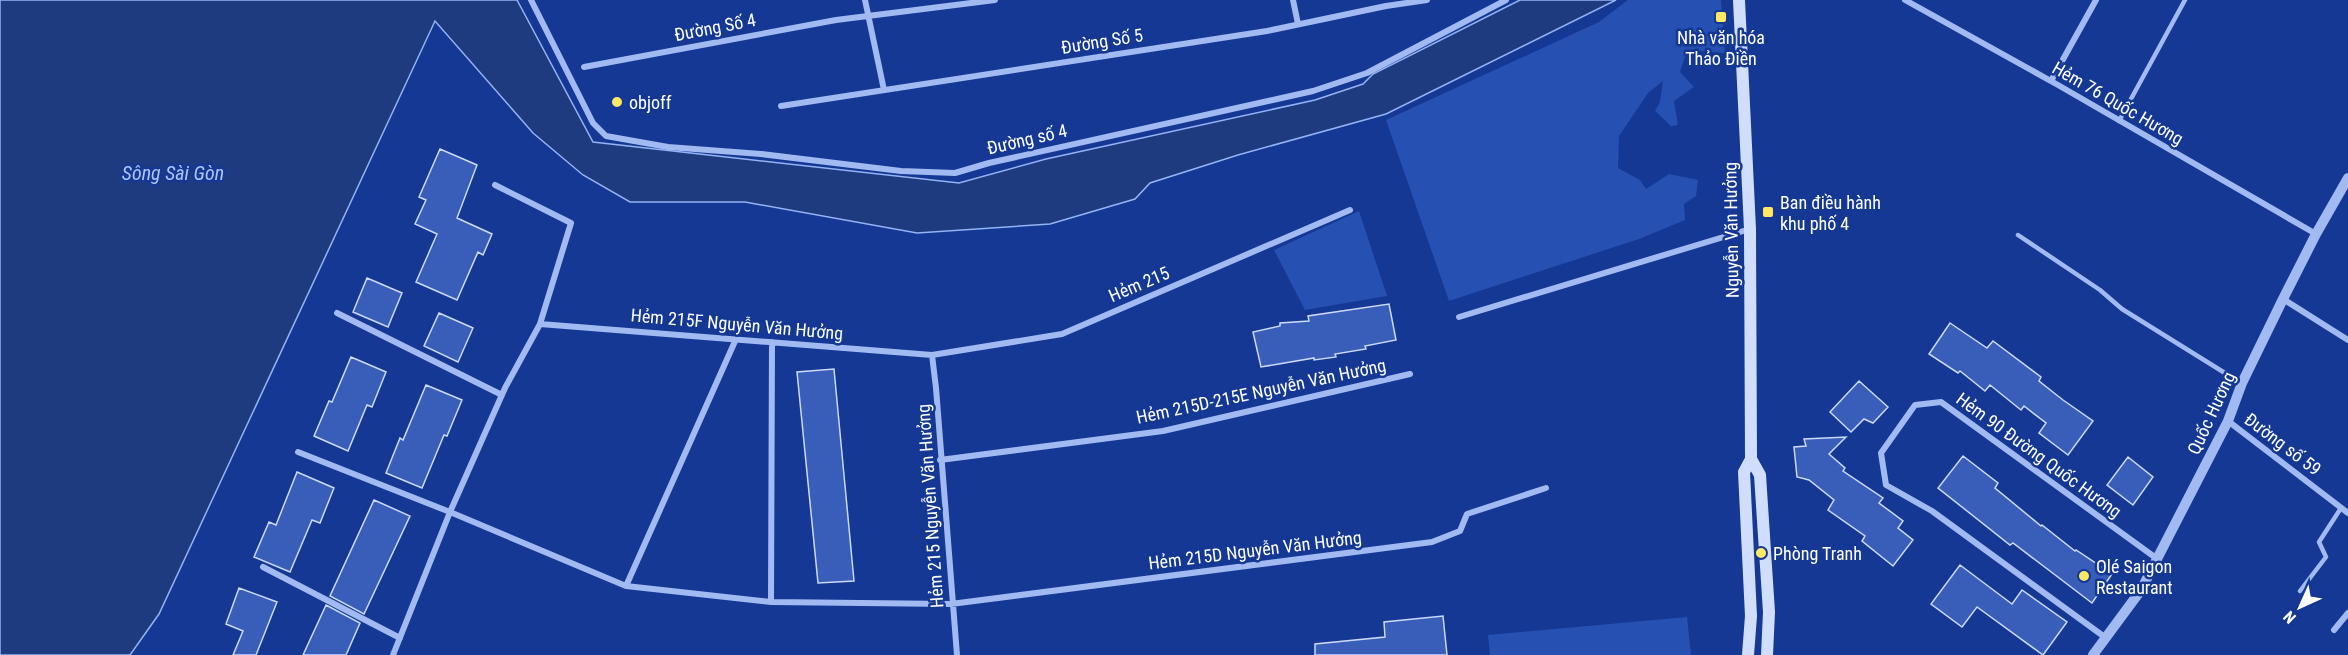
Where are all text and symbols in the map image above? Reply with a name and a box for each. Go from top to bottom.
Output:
street label: Đường Số 4 [672,9,758,45]
marker: Nhà văn hóa Thảo Điền [1714,10,1728,24]
street label: Đường Số 5 [1060,24,1145,58]
place label: Nhà văn hóa Thảo Điền [1677,27,1765,69]
street label: Hẻm 76 Quốc Hương [2049,57,2187,149]
place label: objoff [629,92,672,113]
marker: objoff [610,95,624,109]
street label: Đường số 4 [985,120,1069,158]
water label: Sông Sài Gòn [122,161,224,185]
street label: Nguyễn Văn Hưởng [1719,162,1743,298]
place label: Ban điều hành khu phố 4 [1780,192,1881,234]
marker: Ban điều hành khu phố 4 [1761,205,1775,219]
street label: Hẻm 215 [1105,262,1173,306]
street label: Hẻm 215F Nguyễn Văn Hưởng [630,304,844,344]
street label: Hẻm 215D-215E Nguyễn Văn Hưởng [1134,354,1388,428]
street label: Quốc Hương [2183,368,2239,458]
street label: Hẻm 90 Đường Quốc Hương [1952,388,2126,522]
street label: Hẻm 215 Nguyễn Văn Hưởng [912,403,948,609]
street label: Đường số 59 [2241,408,2325,480]
street label: Hẻm 215D Nguyễn Văn Hưởng [1147,527,1363,573]
place label: Phòng Tranh [1773,543,1862,564]
marker: Phòng Tranh [1754,546,1768,560]
place label: Olé Saigon Restaurant [2096,556,2173,598]
marker: Olé Saigon Restaurant [2077,569,2091,583]
north arrow [2270,577,2330,637]
text: N [2280,607,2300,627]

